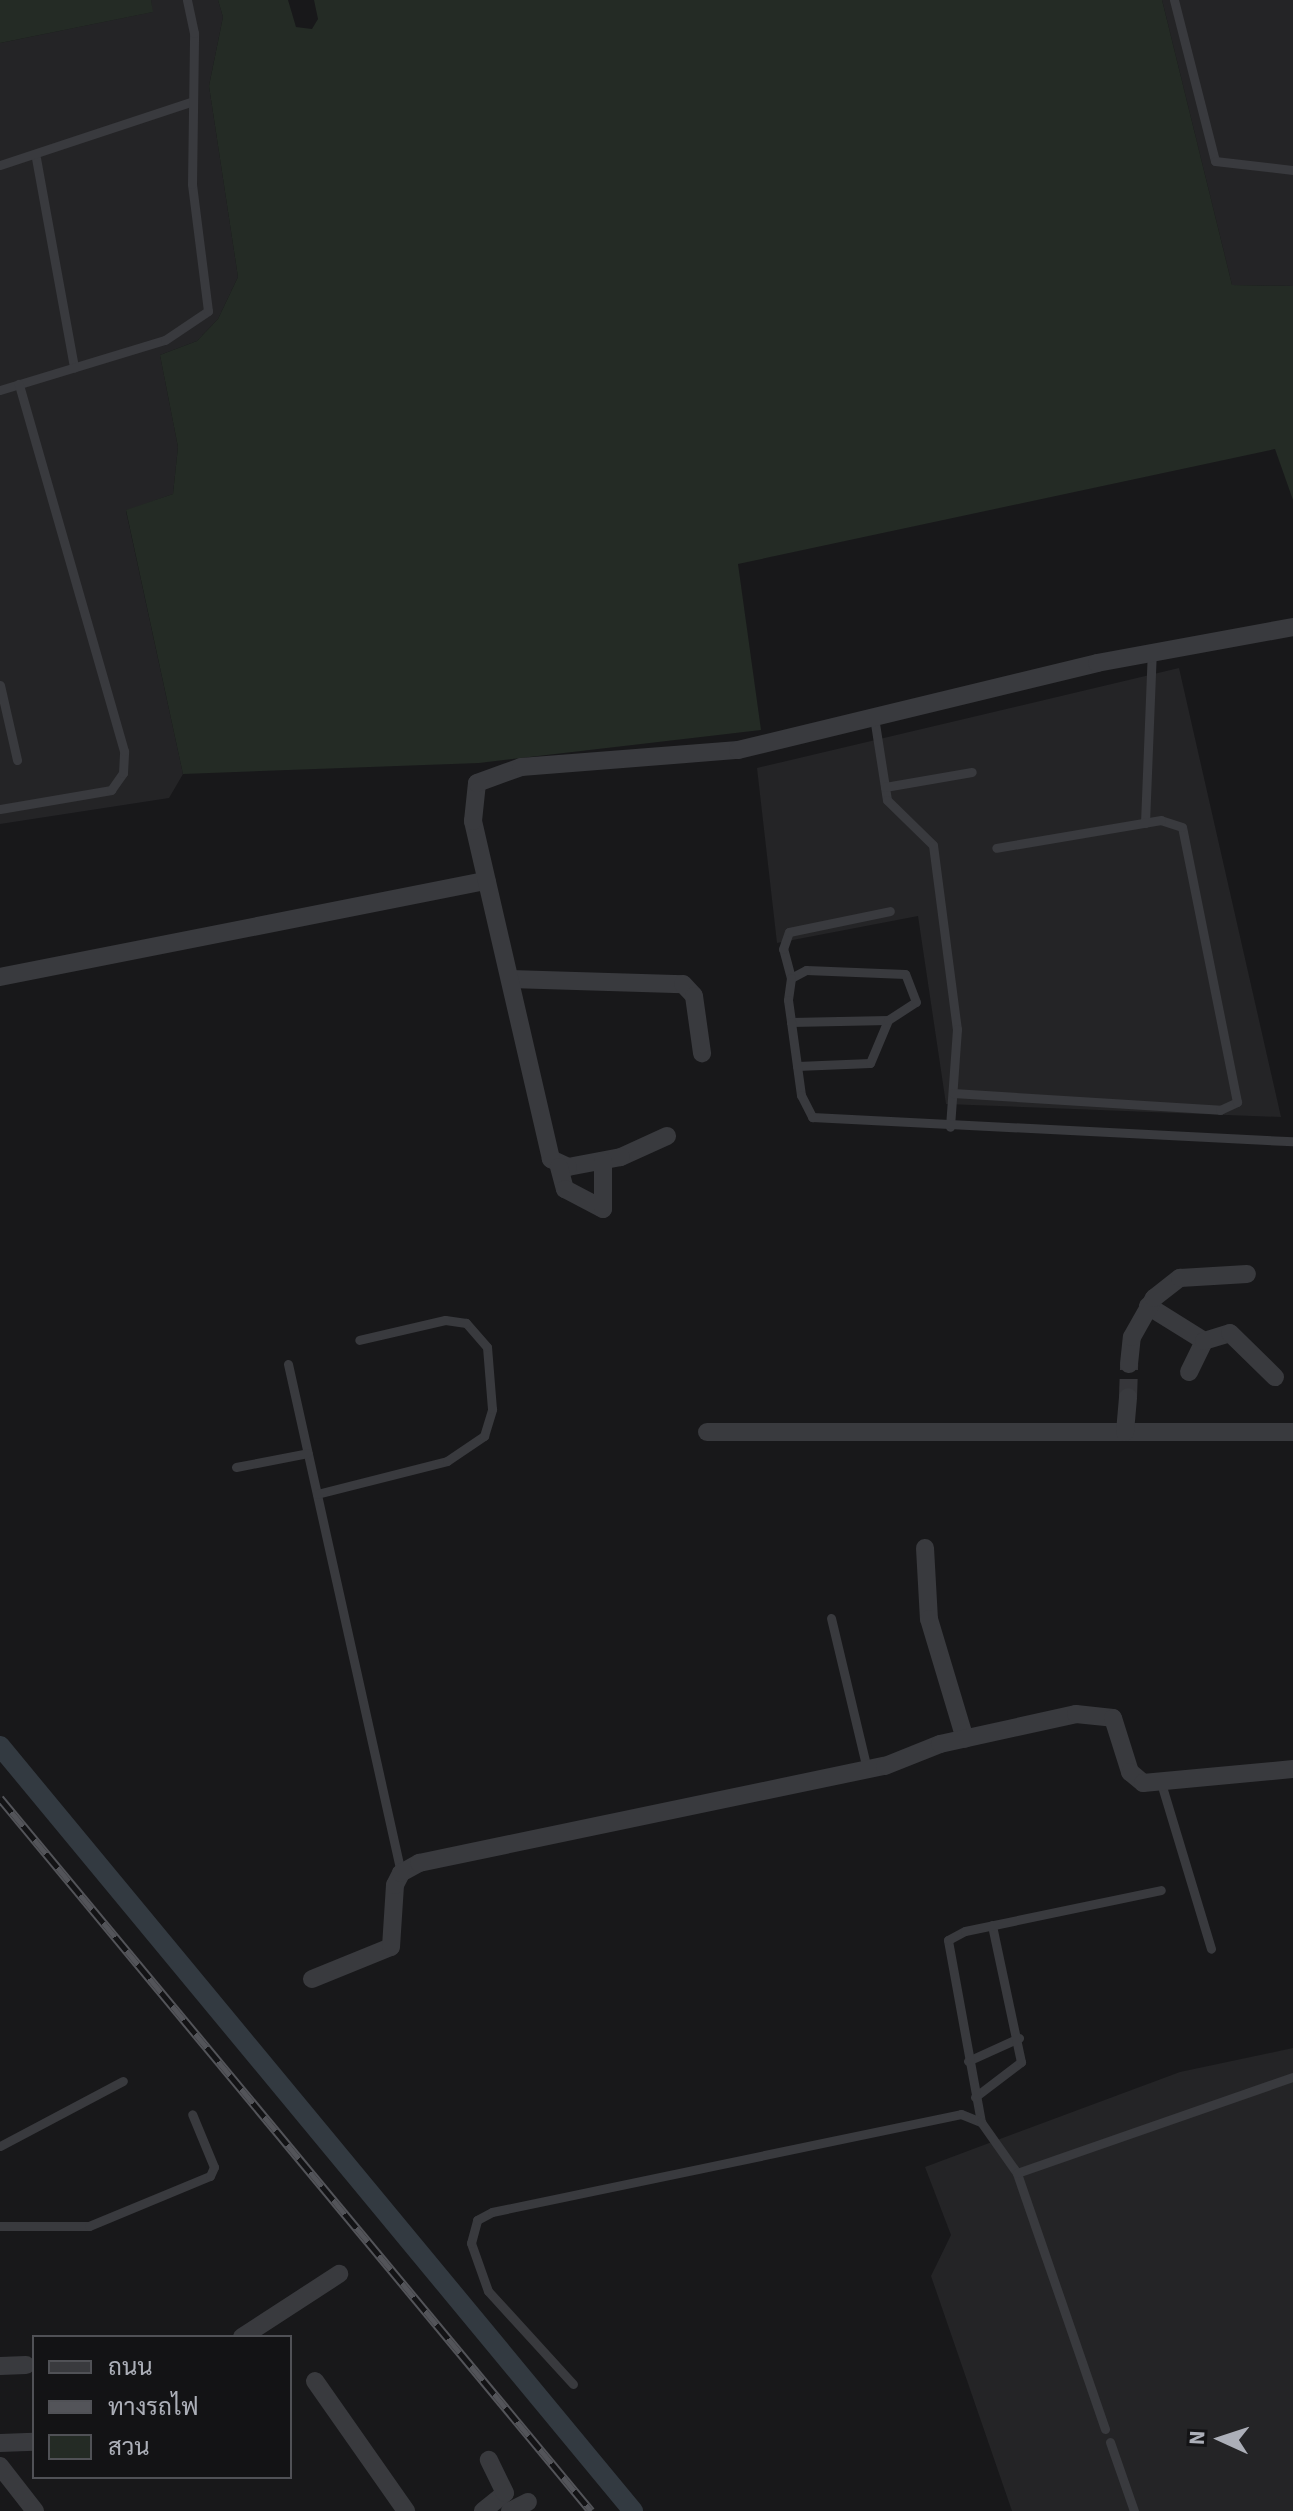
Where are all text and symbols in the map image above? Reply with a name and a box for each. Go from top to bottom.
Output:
legend [32,2335,292,2479]
text: ถนน [108,2350,153,2385]
text: ทางรถไฟ [108,2390,199,2425]
north arrow [1181,2399,1261,2479]
text: สวน [108,2430,150,2465]
text: N [1181,2430,1213,2446]

